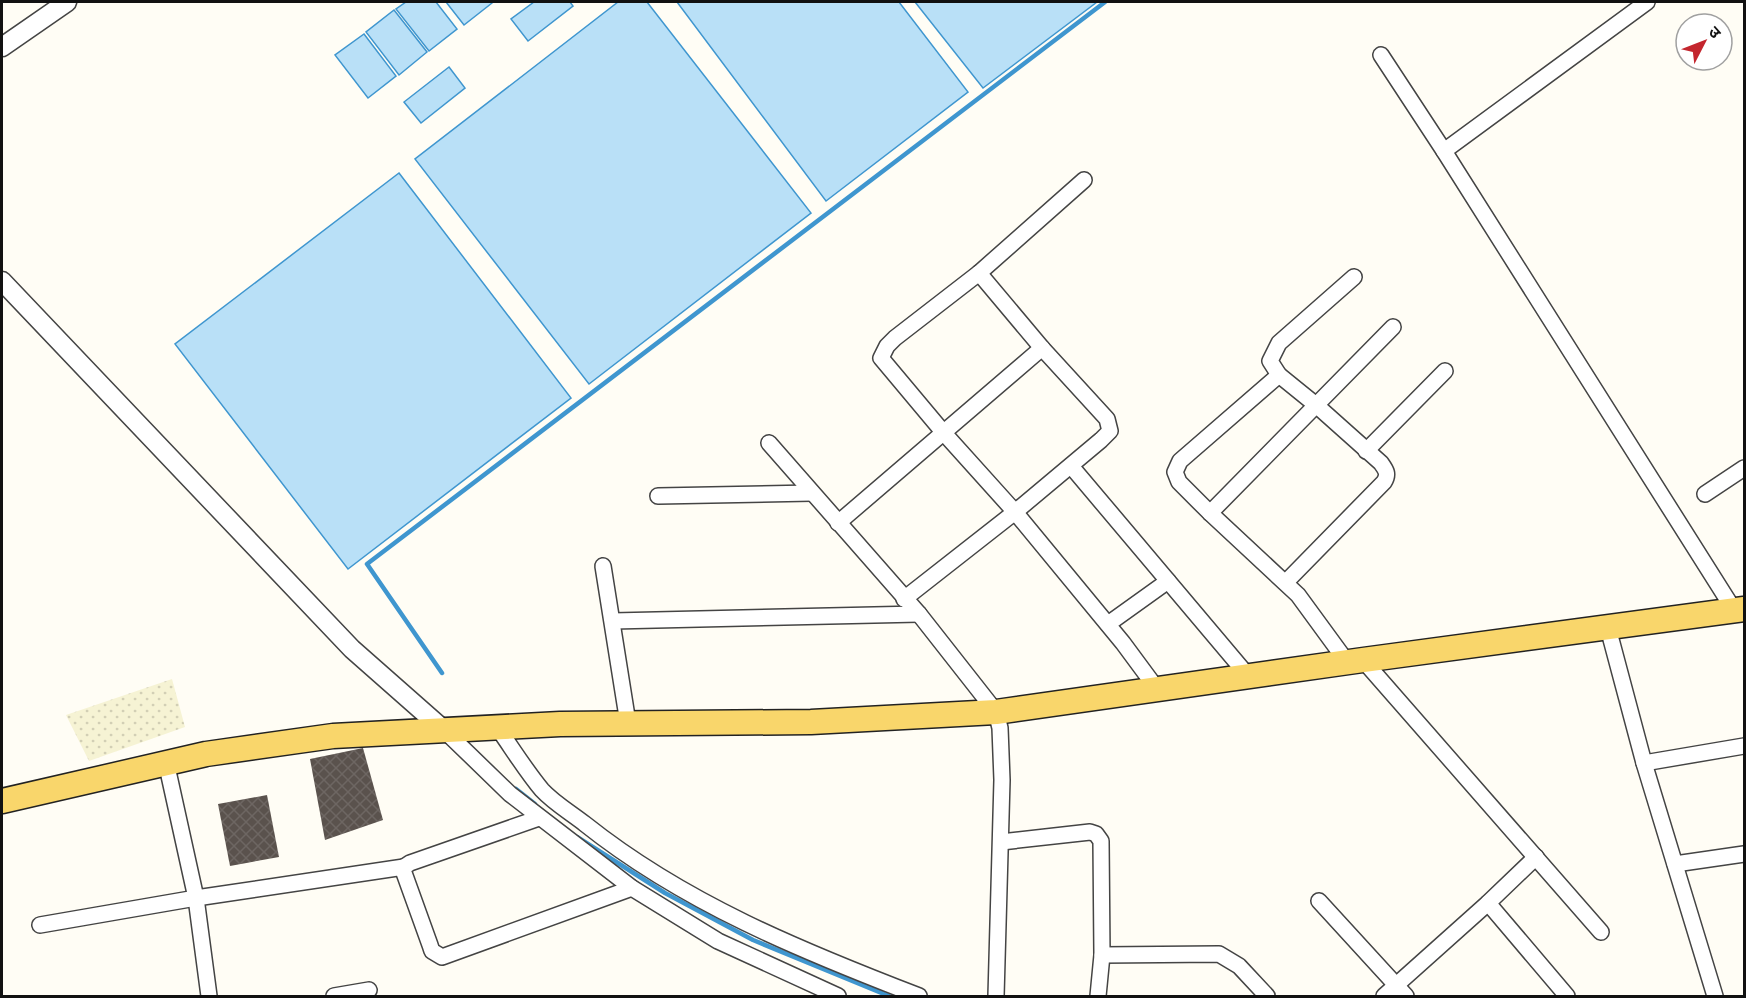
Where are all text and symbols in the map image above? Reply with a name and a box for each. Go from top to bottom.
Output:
north arrow [1674,12,1734,72]
text: उ [1705,22,1726,43]

